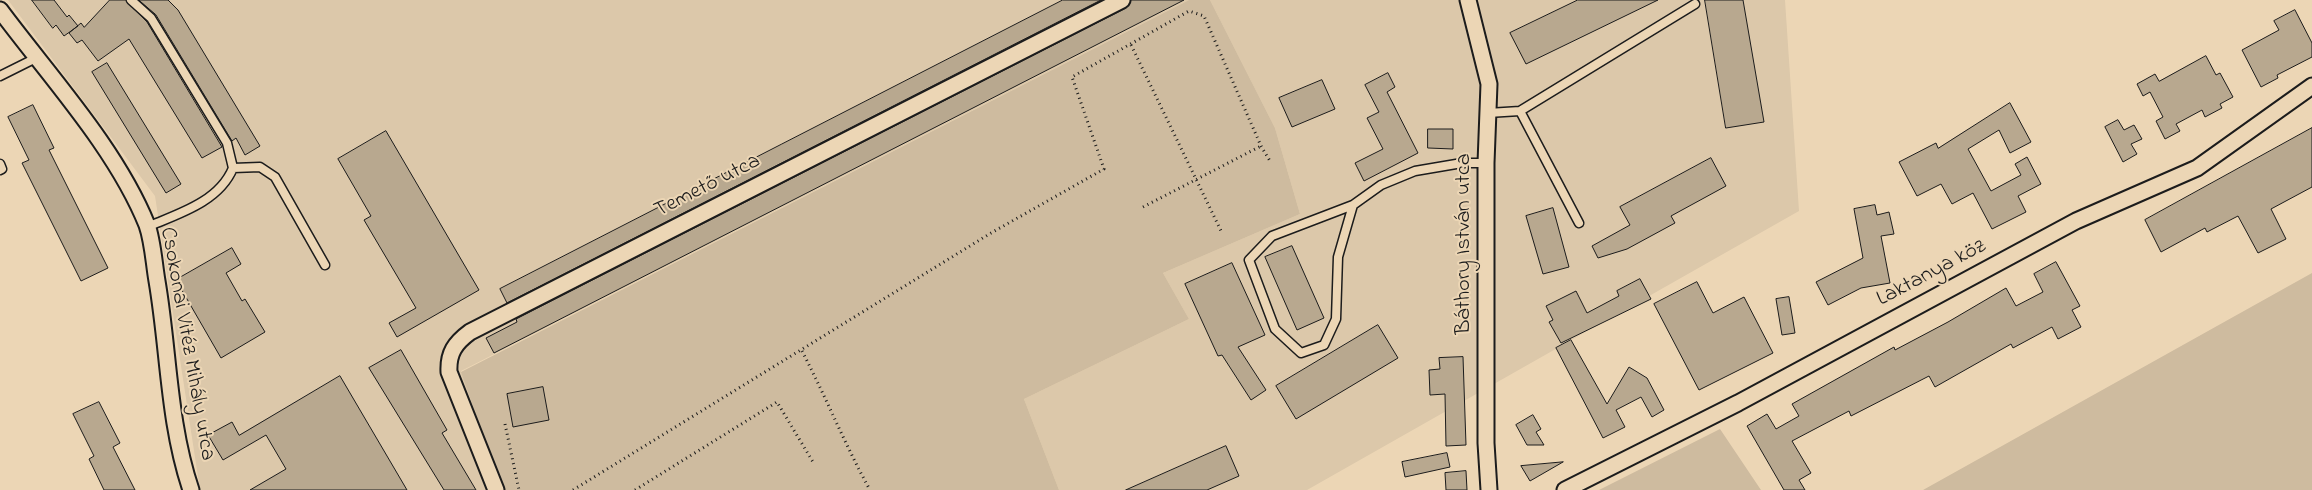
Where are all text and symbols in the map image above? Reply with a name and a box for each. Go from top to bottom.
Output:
street label: Temető utca [651,149,765,225]
street label: Báthory István utca [1452,153,1478,335]
street label: Csokonai Vitéz Mihály utca [152,225,220,463]
street label: Laktanya köz [1873,234,1991,314]

